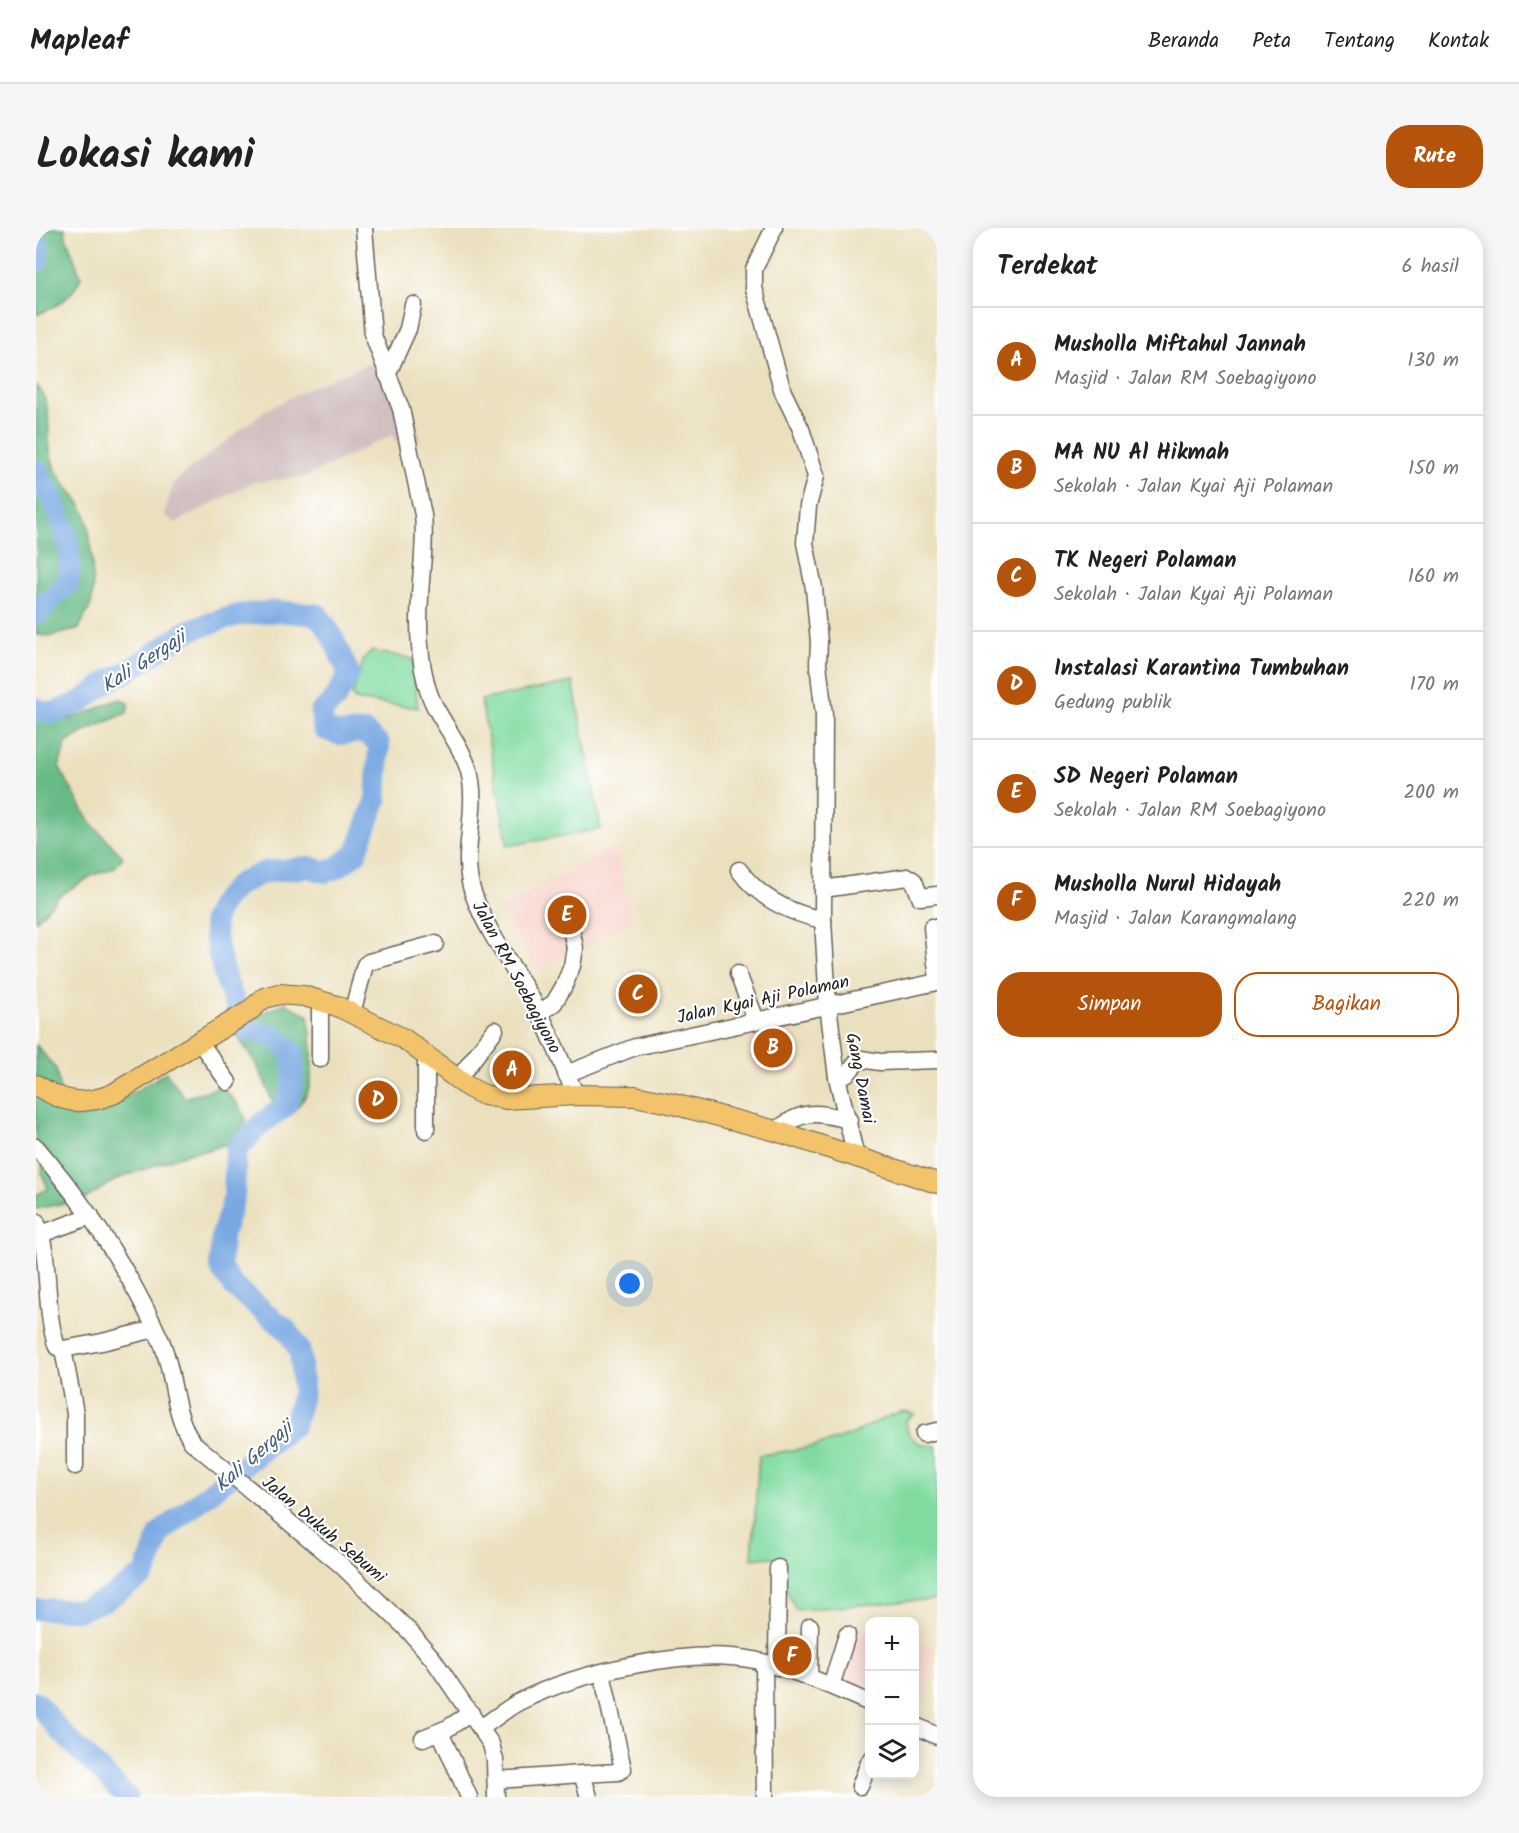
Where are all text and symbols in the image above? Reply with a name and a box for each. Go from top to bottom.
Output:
text: Mapleaf [30,19,128,64]
text: Beranda [1148,25,1219,58]
text: Peta [1252,25,1291,58]
text: Tentang [1324,25,1395,58]
text: Kontak [1428,25,1489,58]
text: Lokasi kami [36,123,254,190]
button: Rute [1386,125,1483,188]
text: Terdekat [997,246,1098,288]
text: 6 hasil [1402,251,1459,283]
text: Musholla Miftahul Jannah [1054,328,1306,363]
text: A [1010,345,1023,377]
text: 130 m [1407,345,1459,377]
text: Masjid · Jalan RM Soebagiyono [1054,363,1316,395]
text: MA NU Al Hikmah [1054,436,1229,471]
text: B [1010,453,1023,485]
text: 150 m [1408,453,1459,485]
text: Sekolah · Jalan Kyai Aji Polaman [1054,471,1333,503]
text: TK Negeri Polaman [1054,544,1236,579]
text: C [1010,561,1023,593]
text: 160 m [1408,561,1459,593]
text: Sekolah · Jalan Kyai Aji Polaman [1054,579,1333,611]
water label: Kali Gergaji [95,621,196,702]
text: Instalasi Karantina Tumbuhan [1054,652,1349,687]
text: D [1010,669,1023,701]
text: 170 m [1410,669,1459,701]
text: Gedung publik [1054,687,1172,719]
text: SD Negeri Polaman [1054,760,1238,795]
text: E [1011,777,1022,809]
text: 200 m [1403,777,1459,809]
text: Sekolah · Jalan RM Soebagiyono [1054,795,1326,827]
text: Musholla Nurul Hidayah [1054,868,1281,903]
text: F [1011,885,1022,917]
text: 220 m [1402,885,1459,917]
pin: E [548,892,586,938]
street label: Jalan RM Soebagiyono [463,896,568,1059]
text: Masjid · Jalan Karangmalang [1054,903,1297,935]
street label: Jalan Kyai Aji Polaman [674,968,852,1033]
pin: C [618,972,658,1017]
button: Simpan [997,972,1222,1037]
button: Bagikan [1234,972,1459,1037]
pin: B [754,1026,792,1070]
street label: Gang Damai [837,1030,883,1127]
pin: A [492,1048,532,1092]
pin: D [358,1078,398,1122]
your location [615,1269,644,1298]
water label: Kali Gergaji [208,1411,304,1501]
street label: Jalan Dukuh Sebumi [254,1469,392,1592]
map controls [865,1617,919,1779]
button: + [865,1617,919,1671]
pin: F [772,1634,812,1678]
button: − [865,1671,919,1725]
button: layers [865,1725,919,1779]

